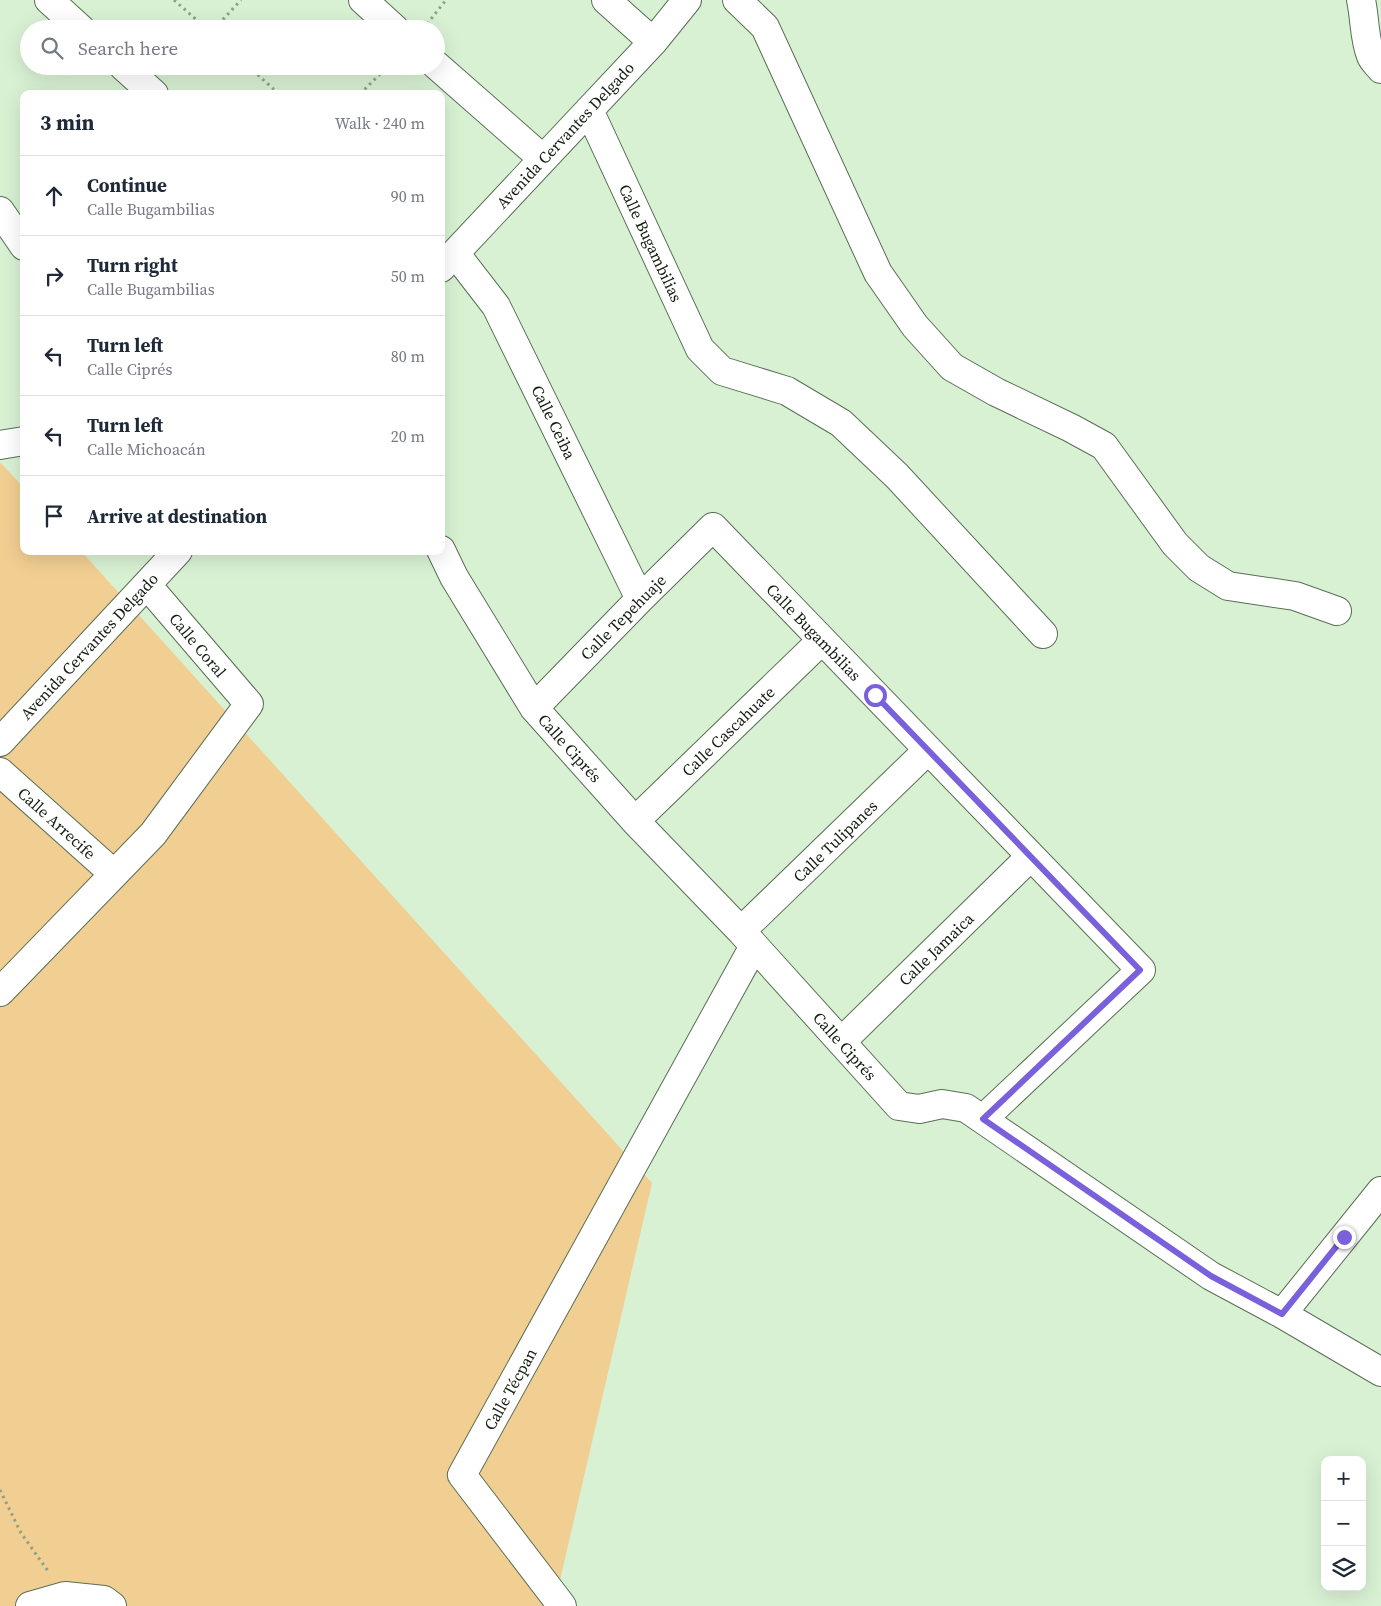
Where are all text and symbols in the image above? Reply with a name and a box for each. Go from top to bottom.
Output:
search box [20,20,445,75]
icon: search [38,34,66,62]
text: Search here [78,35,178,61]
street label: Avenida Cervantes Delgado [491,57,639,213]
text: 3 min [40,108,95,137]
text: Walk · 240 m [335,112,425,134]
text: Continue [87,172,167,198]
street label: Calle Bugambilias [614,180,688,306]
icon: ahead [40,182,68,210]
text: 90 m [391,185,425,207]
text: Calle Bugambilias [87,198,215,220]
text: Turn right [87,252,178,278]
icon: right [40,262,68,290]
text: 50 m [391,265,425,287]
text: Calle Bugambilias [87,278,215,300]
text: Turn left [87,332,163,358]
icon: left [40,342,68,370]
text: 80 m [391,345,425,367]
text: Calle Ciprés [87,358,172,380]
street label: Calle Ceiba [527,381,582,464]
text: Turn left [87,412,163,438]
icon: left [40,422,68,450]
text: 20 m [391,425,425,447]
text: Calle Michoacán [87,438,206,460]
icon: arrive [40,502,68,530]
text: Arrive at destination [87,503,267,529]
street label: Avenida Cervantes Delgado [15,568,163,724]
street label: Calle Tepehuaje [575,569,671,665]
street label: Calle Bugambilias [762,578,866,686]
street label: Calle Coral [164,608,232,682]
street label: Calle Cascahuate [677,681,779,781]
route start [864,684,887,707]
street label: Calle Ciprés [533,709,607,787]
street label: Calle Arrecife [13,782,101,864]
street label: Calle Tulipanes [788,795,882,887]
street label: Calle Jamaica [894,907,979,990]
street label: Calle Ciprés [808,1007,882,1085]
route end [1333,1226,1356,1249]
street label: Calle Técpan [478,1344,542,1434]
map controls [1321,1456,1366,1591]
button: + [1321,1456,1366,1501]
button: − [1321,1501,1366,1546]
button: layers [1321,1546,1366,1591]

